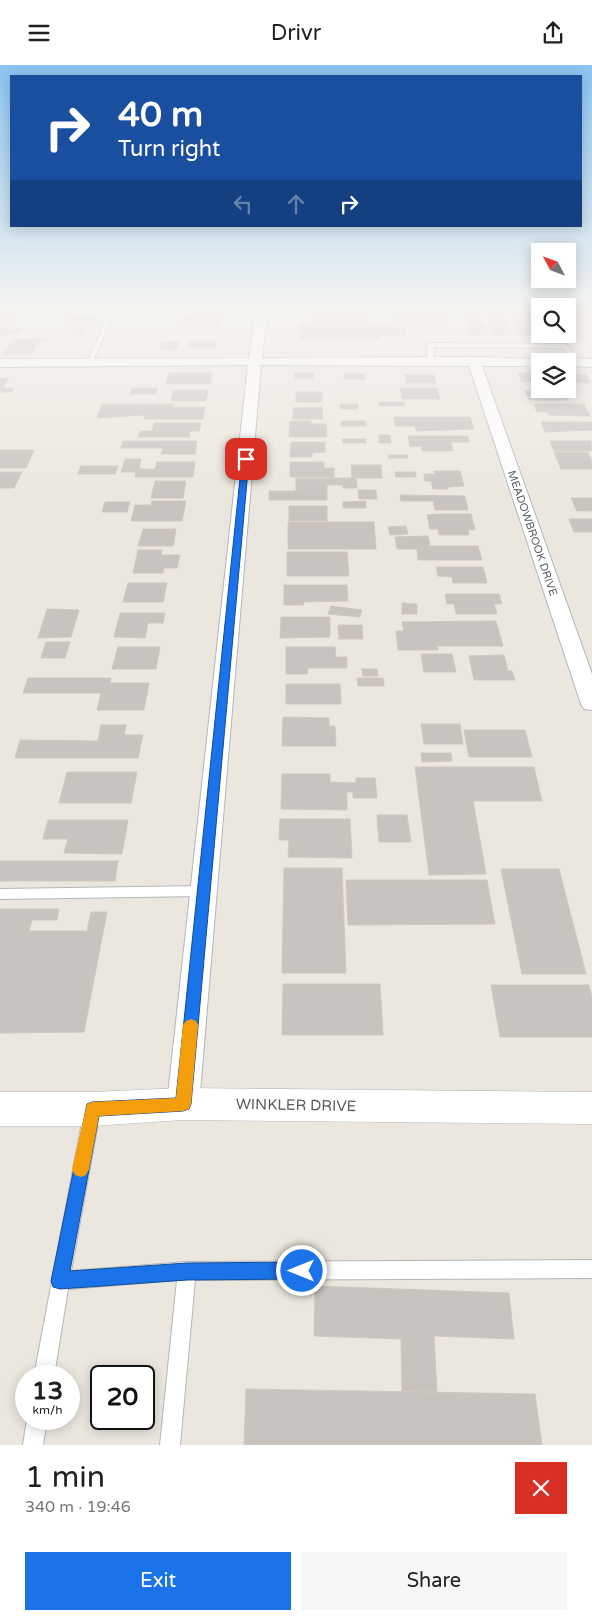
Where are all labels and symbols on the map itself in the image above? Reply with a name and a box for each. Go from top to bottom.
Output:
north arrow [531,243,576,287]
pin [225,438,267,480]
street label: MEADOWBROOK DRIVE [505,469,560,597]
street label: WINKLER DRIVE [236,1095,356,1115]
position arrow [275,1244,327,1296]
speed limit sign: 20 [90,1365,155,1430]

